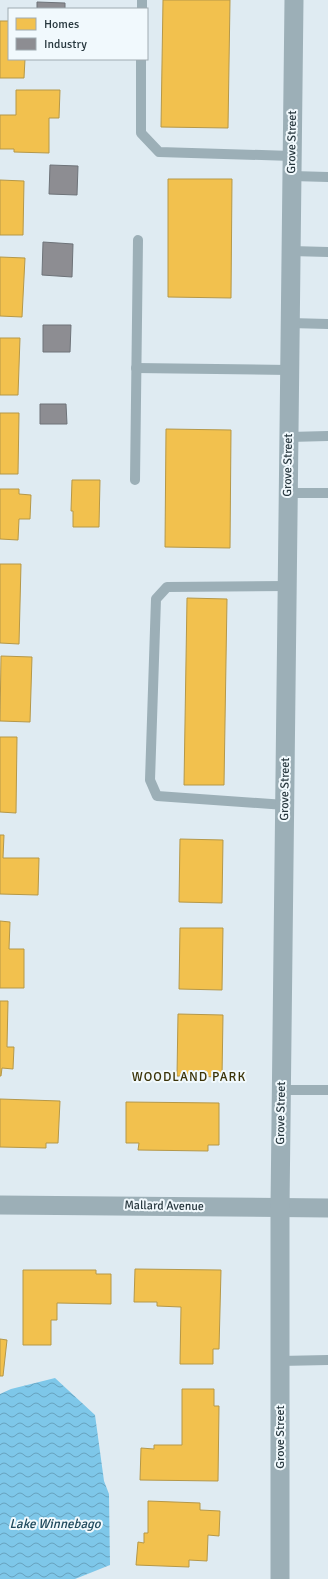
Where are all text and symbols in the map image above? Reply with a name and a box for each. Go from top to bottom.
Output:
legend [8,8,148,60]
text: Homes [44,17,79,32]
text: Industry [44,37,87,52]
street label: Grove Street [284,110,300,174]
street label: Grove Street [280,433,296,497]
street label: Grove Street [277,757,293,821]
district label: WOODLAND PARK [132,1069,246,1085]
street label: Grove Street [273,1081,289,1145]
street label: Mallard Avenue [124,1198,204,1214]
street label: Grove Street [273,1405,288,1469]
water label: Lake Winnebago [9,1516,102,1532]

